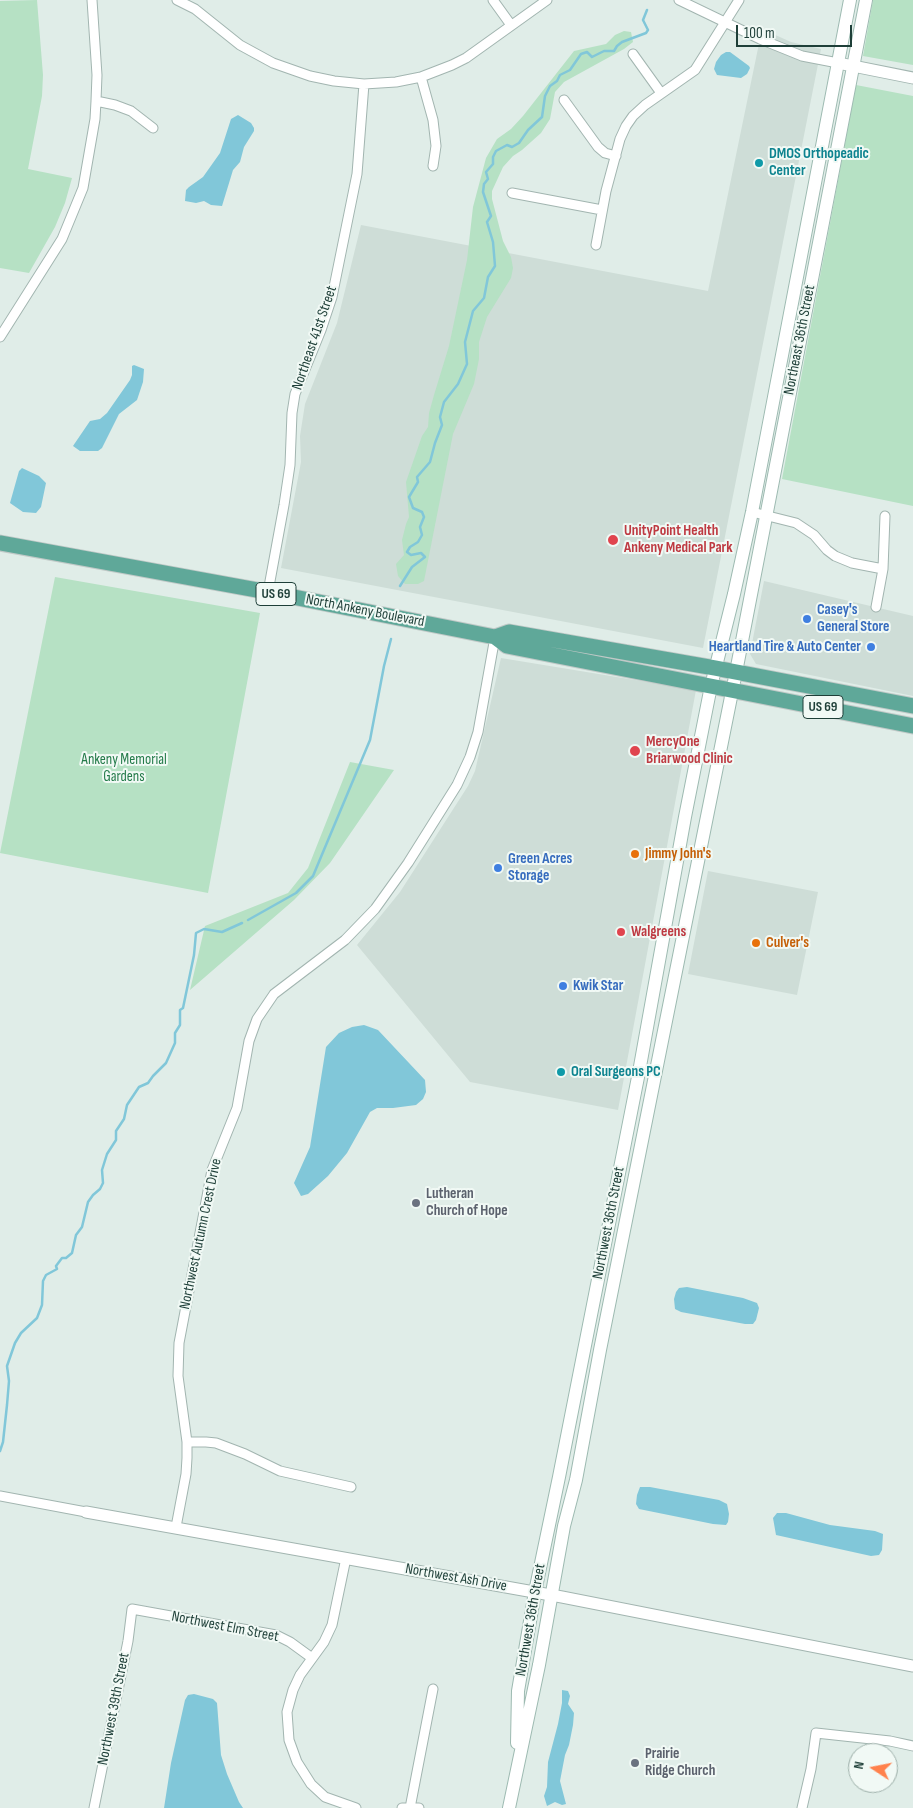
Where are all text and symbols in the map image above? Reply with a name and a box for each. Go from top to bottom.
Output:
scale bar [738,15,854,47]
text: 100 m [744,24,775,43]
place label: DMOS Orthopeadic Center [769,145,869,180]
marker: DMOS Orthopeadic Center [753,157,765,169]
street label: Northeast 41st Street [289,284,341,392]
street label: Northeast 36th Street [781,284,819,396]
place label: UnityPoint Health Ankeny Medical Park [624,522,733,557]
marker: UnityPoint Health Ankeny Medical Park [606,533,620,547]
road number: US 69 [256,582,296,606]
street label: North Ankeny Boulevard [304,591,426,631]
place label: Casey's General Store [817,601,889,636]
marker: Casey's General Store [801,613,813,625]
place label: Heartland Tire & Auto Center [709,638,861,656]
marker: Heartland Tire & Auto Center [865,641,877,653]
road number: US 69 [803,696,843,719]
place label: MercyOne Briarwood Clinic [646,733,733,768]
marker: MercyOne Briarwood Clinic [628,744,642,758]
park label: Ankeny Memorial Gardens [81,751,167,786]
place label: Jimmy John's [645,845,711,863]
marker: Jimmy John's [629,848,641,860]
place label: Green Acres Storage [508,850,572,885]
marker: Green Acres Storage [492,862,504,874]
place label: Walgreens [631,923,686,941]
marker: Walgreens [615,926,627,938]
place label: Culver's [766,934,809,952]
marker: Culver's [750,937,762,949]
place label: Kwik Star [573,977,623,995]
marker: Kwik Star [557,980,569,992]
place label: Oral Surgeons PC [571,1063,661,1081]
marker: Oral Surgeons PC [555,1066,567,1078]
street label: Northwest Autumn Crest Drive [176,1157,226,1311]
street label: Northwest 36th Street [589,1165,629,1281]
place label: Lutheran Church of Hope [426,1185,508,1220]
marker: Lutheran Church of Hope [410,1197,422,1209]
street label: Northwest Ash Drive [404,1560,508,1596]
street label: Northwest 36th Street [512,1562,550,1678]
street label: Northwest Elm Street [170,1608,280,1646]
street label: Northwest 39th Street [94,1651,134,1767]
north arrow [848,1743,898,1793]
place label: Prairie Ridge Church [645,1745,715,1780]
marker: Prairie Ridge Church [629,1757,641,1769]
text: N [850,1760,868,1771]

